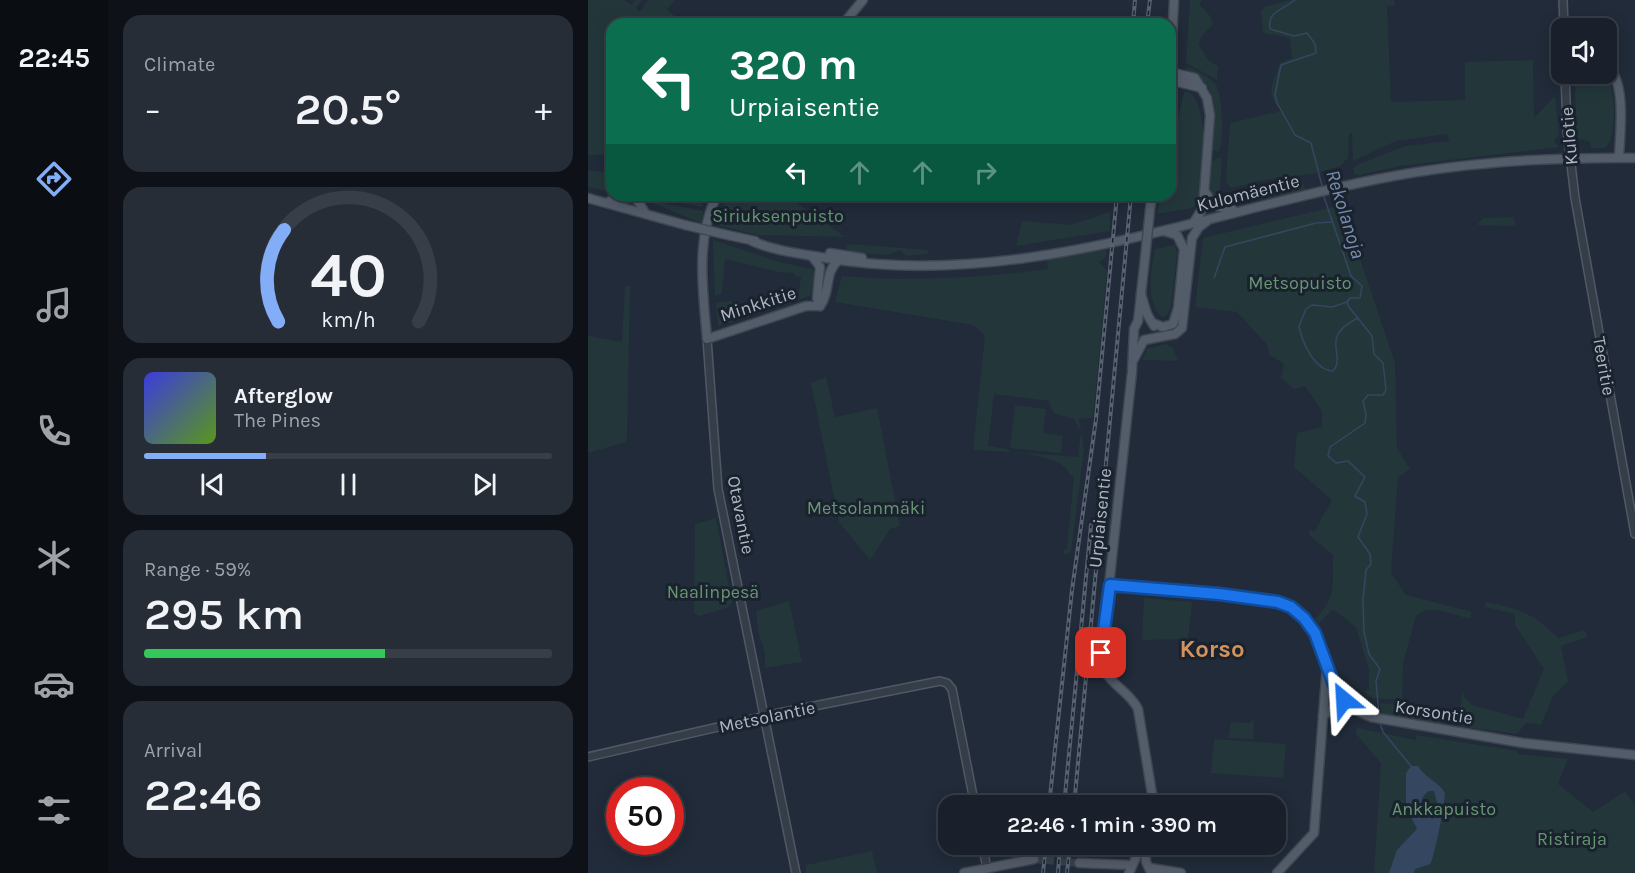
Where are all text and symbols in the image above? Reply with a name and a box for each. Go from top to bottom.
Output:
map controls [1551,18,1617,84]
button: sound [1551,18,1617,84]
text: 320 m [729,40,858,90]
text: 22:45 [18,42,90,74]
icon: left [630,42,708,120]
text: Climate [144,53,215,76]
text: 20.5° [295,83,401,135]
text: − [144,90,161,128]
text: + [535,90,552,128]
text: Urpiaisentie [729,91,880,123]
street label: Kulotie [1556,106,1582,166]
icon: left [780,156,813,189]
icon: ahead [843,156,876,189]
icon: ahead [906,156,939,189]
icon: right [969,156,1002,189]
icon: directions [33,158,75,200]
water label: Rekolanoja [1321,167,1370,261]
street label: Kulomäentie [1194,170,1302,216]
park label: Siriuksenpuisto [712,205,844,227]
text: 40 [310,239,386,312]
park label: Metsopuisto [1248,272,1352,294]
street label: Minkkitie [717,281,799,327]
icon: music [33,284,75,326]
text: km/h [321,307,375,332]
street label: Teeritie [1588,335,1620,397]
text: Afterglow [234,383,333,409]
text: The Pines [234,409,321,432]
icon: phone [33,410,75,452]
street label: Urpiaisentie [1084,467,1116,569]
icon: previous [196,468,229,501]
icon: pause [332,468,365,501]
icon: next [468,468,501,501]
street label: Otavantie [723,474,759,556]
park label: Metsolanmäki [807,497,925,519]
icon: climate [33,537,75,579]
text: Range · 59% [144,558,251,581]
park label: Naalinpesä [667,581,759,603]
text: 295 km [144,588,304,640]
pin [1075,627,1126,678]
district label: Korso [1180,635,1244,663]
icon: arrive [1084,636,1117,669]
icon: car [33,663,75,705]
position arrow [1312,668,1376,732]
street label: Korsontie [1393,695,1475,729]
street label: Metsolantie [717,696,817,738]
text: Arrival [144,739,203,762]
text: 22:46 [144,769,263,821]
speed limit sign: 50 [606,777,684,855]
icon: filters [33,789,75,831]
park label: Ankkapuisto [1392,798,1496,820]
text: 22:46 · 1 min · 390 m [1007,812,1217,838]
park label: Ristiraja [1537,828,1607,850]

